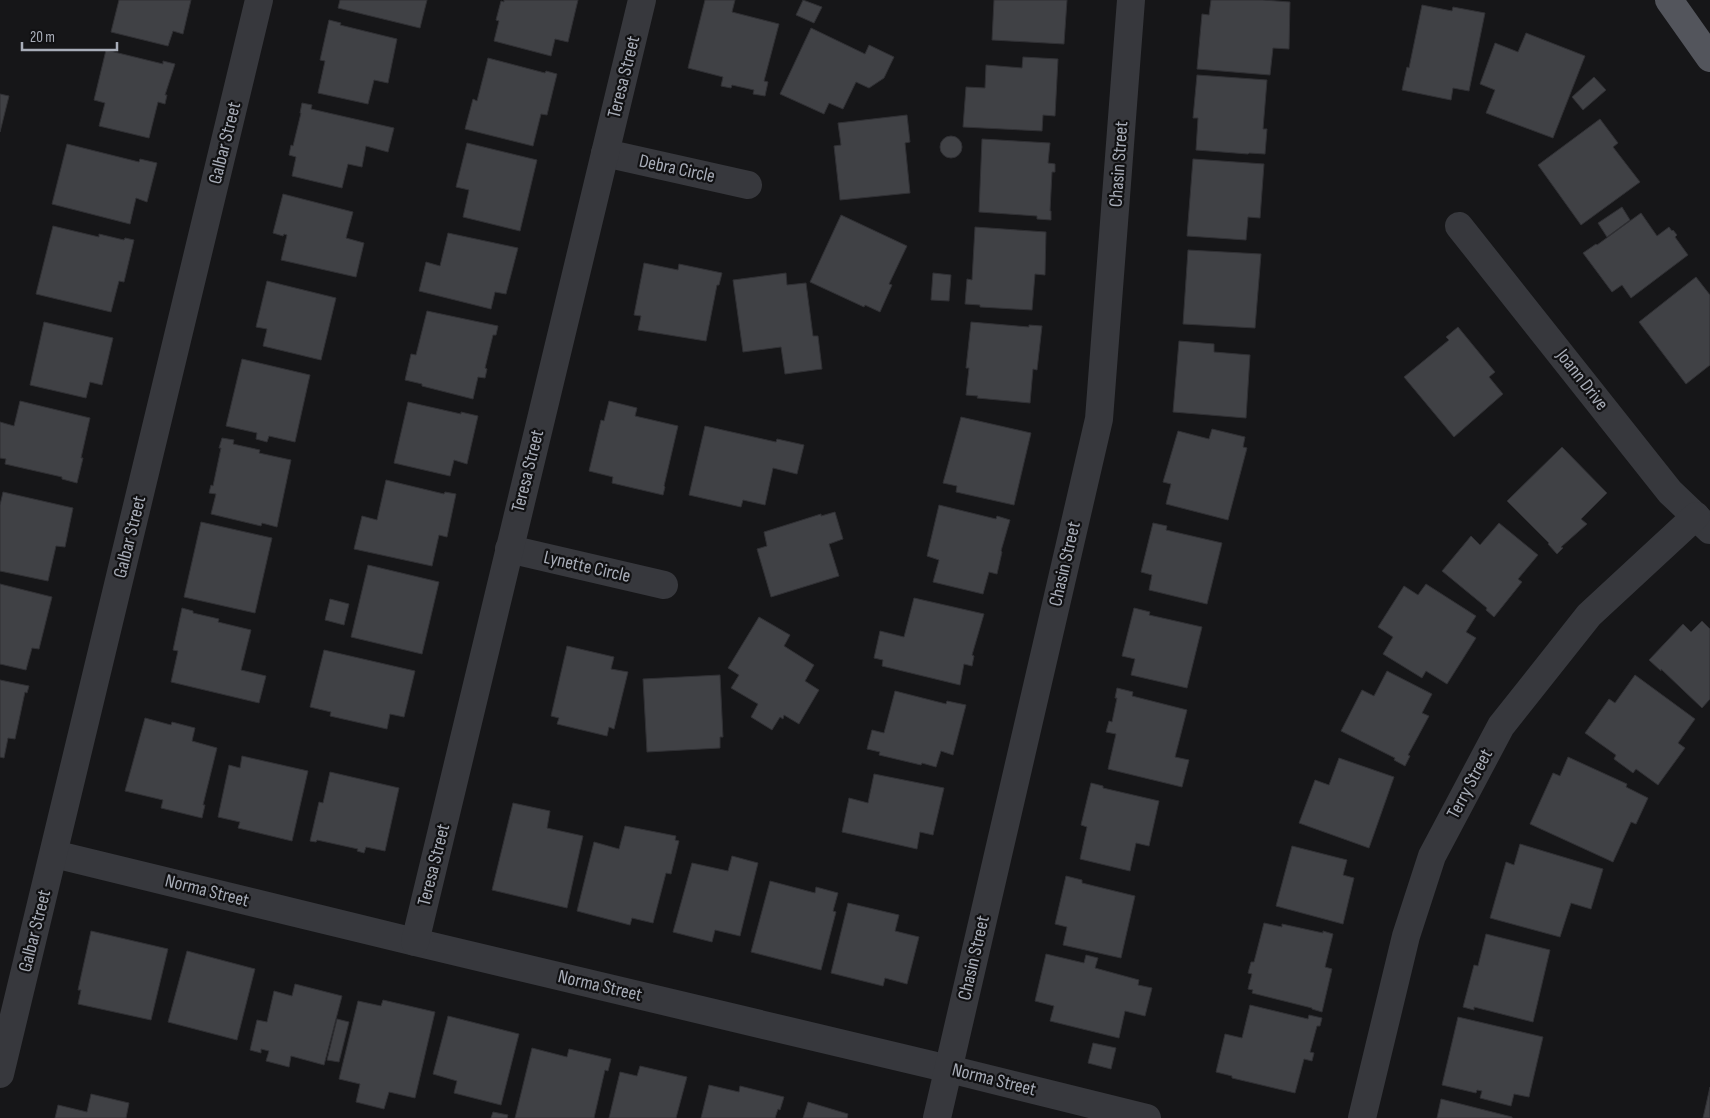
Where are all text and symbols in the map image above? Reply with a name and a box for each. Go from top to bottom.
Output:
scale bar [22,20,118,52]
text: 20 m [30,28,55,47]
street label: Teresa Street [603,33,645,121]
street label: Galbar Street [204,99,246,187]
street label: Chasin Street [1105,120,1133,208]
street label: Debra Circle [637,150,717,188]
street label: Joann Drive [1550,344,1613,415]
street label: Teresa Street [507,427,549,515]
street label: Galbar Street [109,493,151,581]
street label: Chasin Street [1044,519,1086,609]
street label: Lynette Circle [541,546,633,588]
street label: Terry Street [1442,745,1498,823]
street label: Teresa Street [413,821,455,909]
street label: Norma Street [163,869,252,913]
street label: Galbar Street [14,887,56,975]
street label: Chasin Street [953,913,995,1003]
street label: Norma Street [556,965,645,1007]
street label: Norma Street [950,1058,1039,1102]

